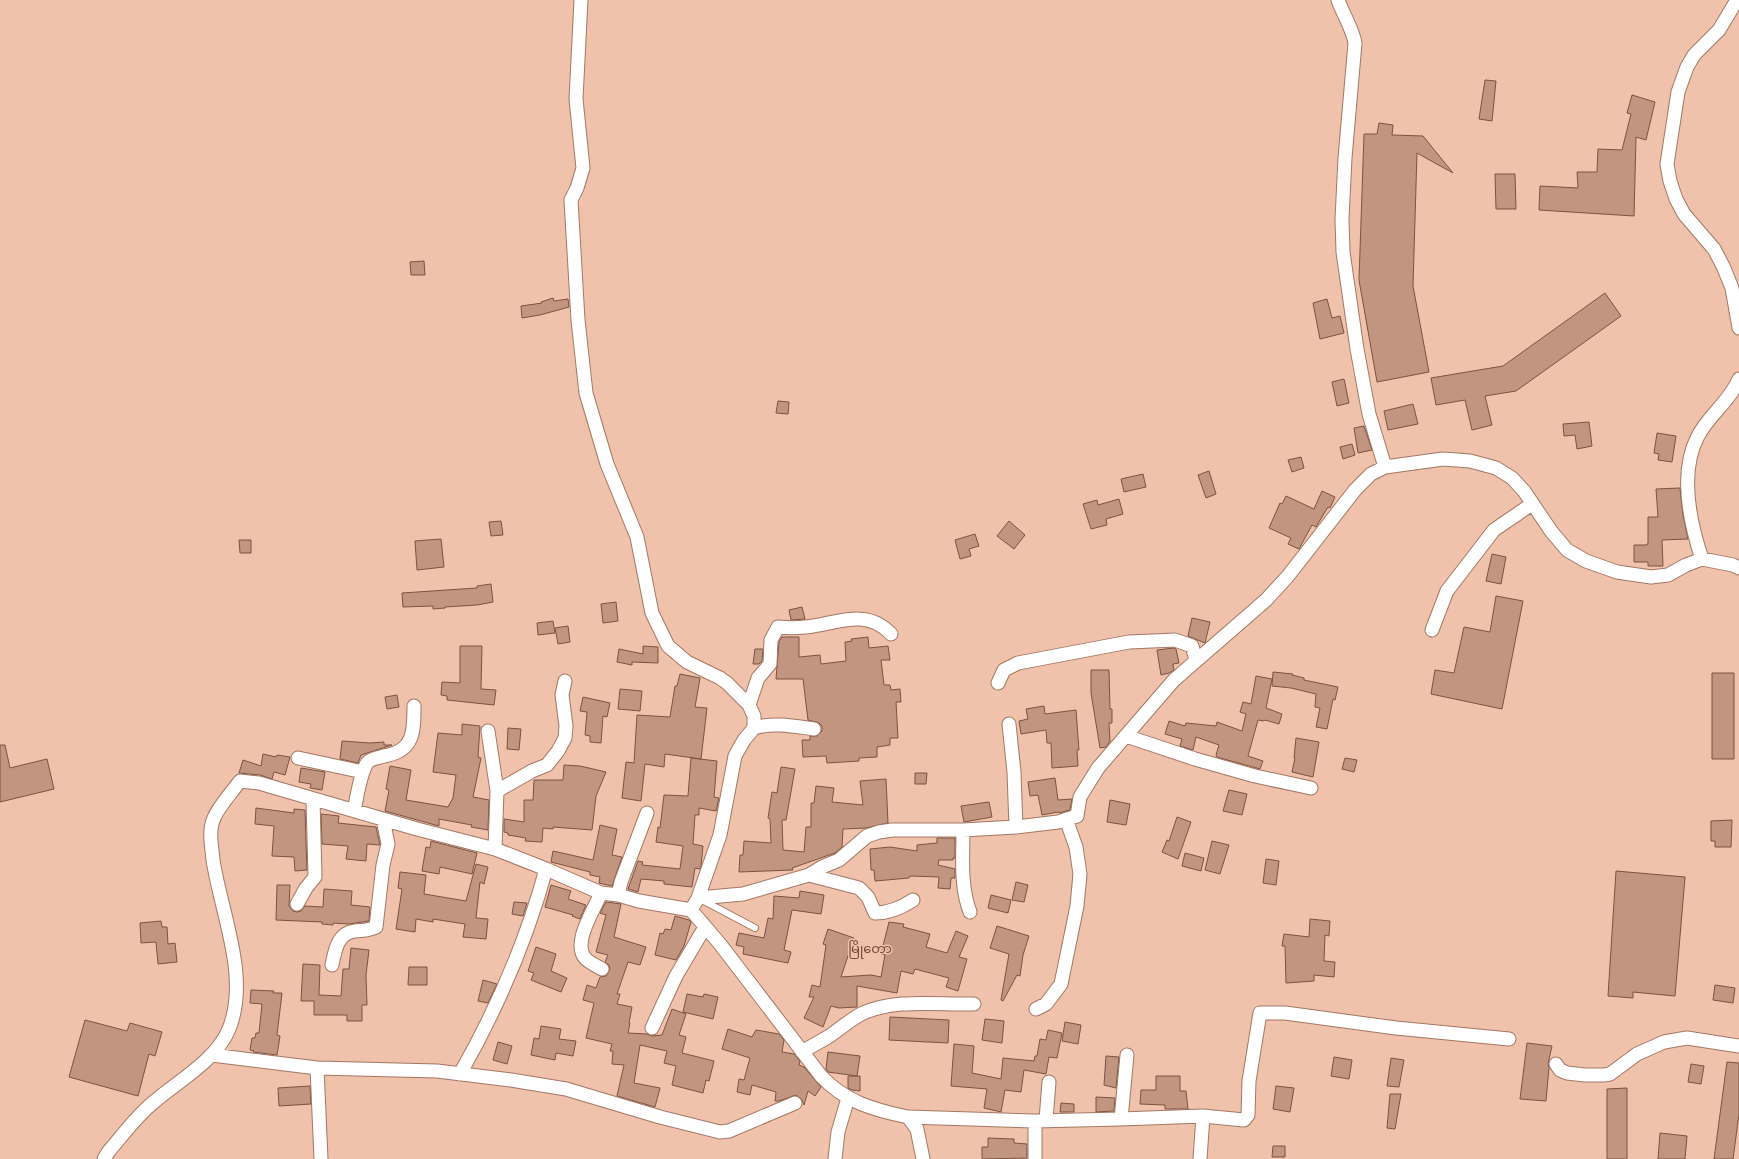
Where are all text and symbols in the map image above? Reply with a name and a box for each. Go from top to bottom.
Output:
district label: မြိုတော [848,940,892,959]

